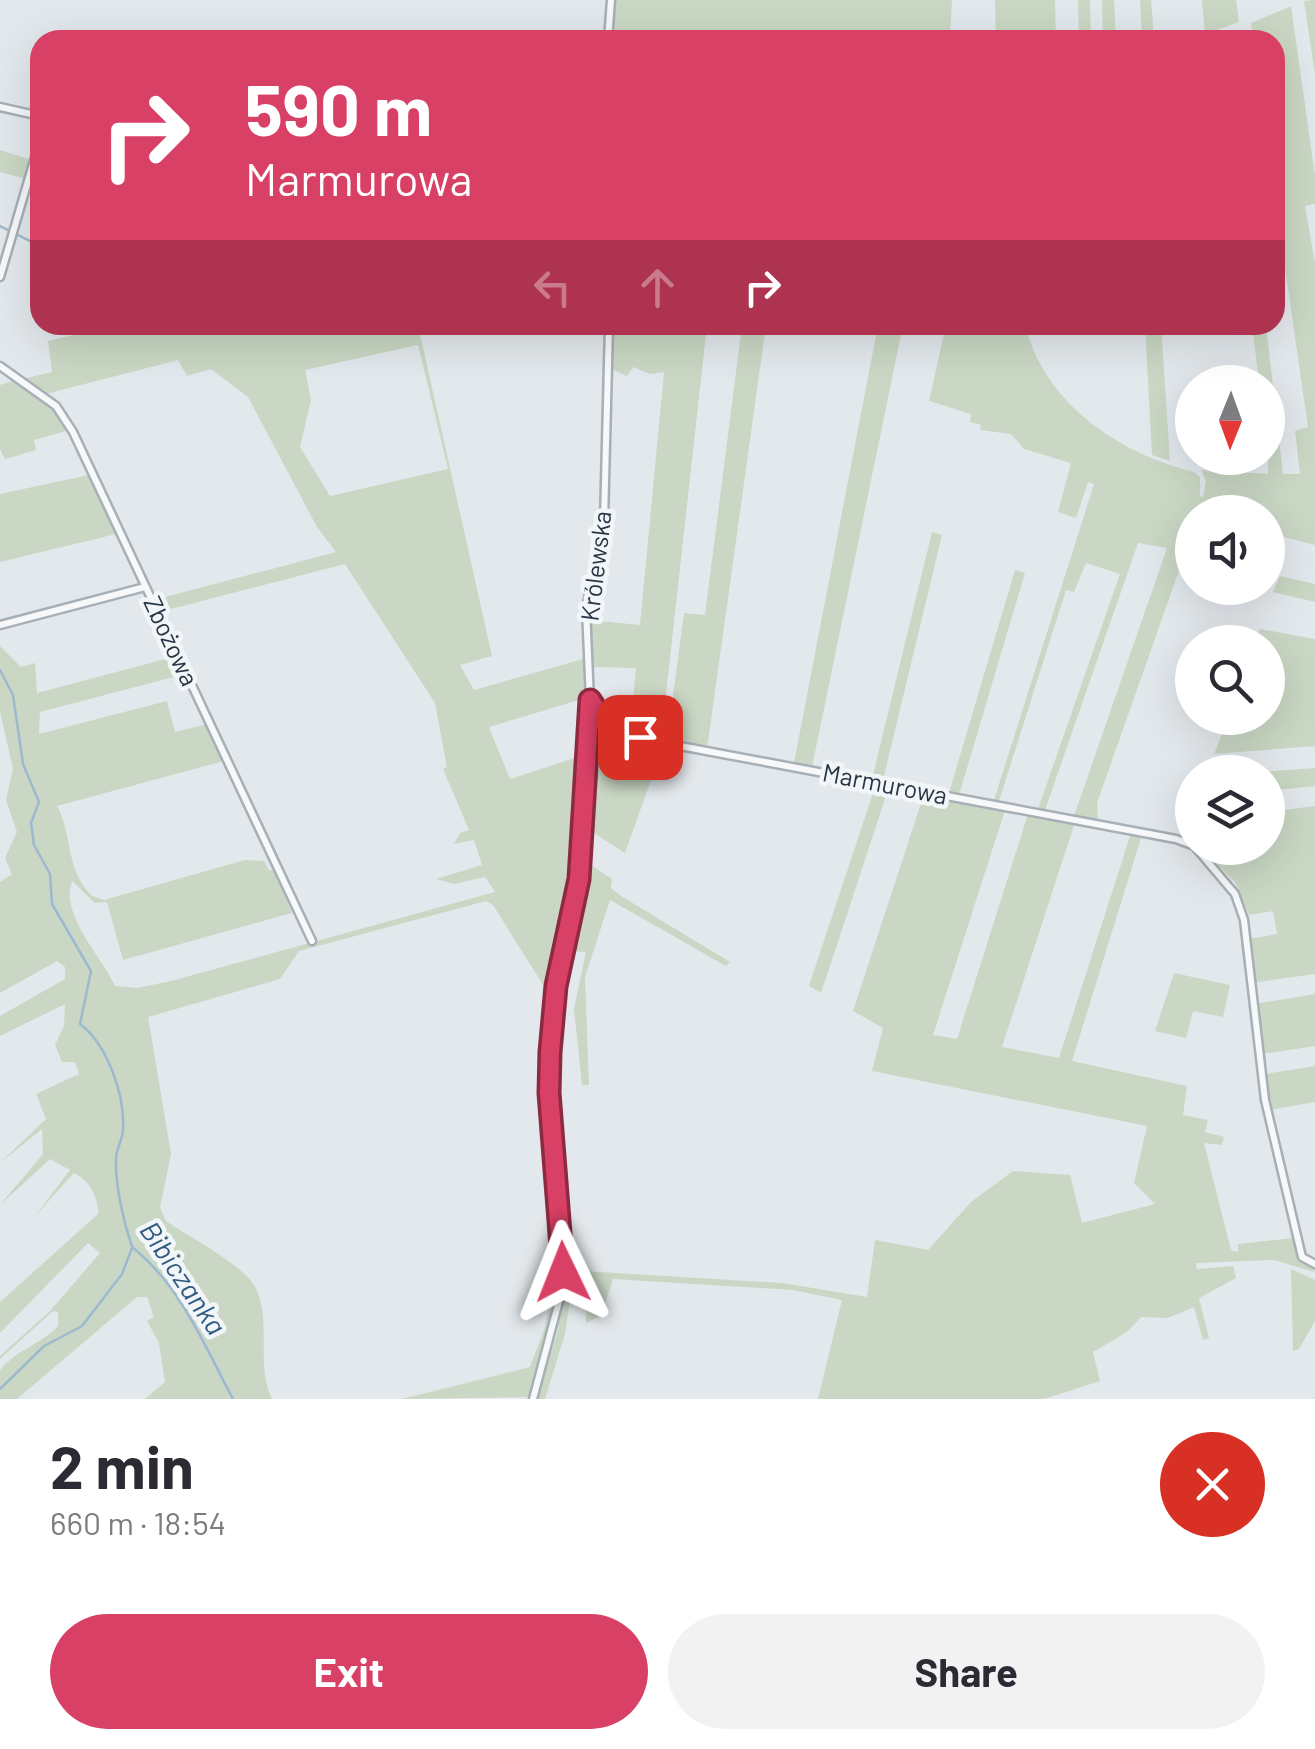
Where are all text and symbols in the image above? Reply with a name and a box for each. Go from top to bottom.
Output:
text: 590 m [245,66,432,150]
icon: right [80,70,210,200]
text: Marmurowa [245,151,473,205]
icon: left [525,260,580,315]
icon: ahead [630,260,685,315]
icon: right [735,260,790,315]
north arrow [1175,365,1285,475]
map controls [1175,365,1285,865]
button: sound [1175,495,1285,605]
street label: Królewska [573,509,617,623]
street label: Zbożowa [138,591,206,690]
button: search [1175,625,1285,735]
pin [598,695,683,780]
icon: arrive [613,710,668,765]
button: layers [1175,755,1285,865]
street label: Marmurowa [820,756,950,810]
water label: Bibiczanka [134,1214,234,1341]
position arrow [511,1220,615,1324]
text: 2 min [50,1429,194,1501]
button: close [1160,1432,1265,1537]
text: 660 m · 18:54 [50,1503,226,1541]
button: Exit [50,1614,648,1729]
button: Share [668,1614,1265,1729]

